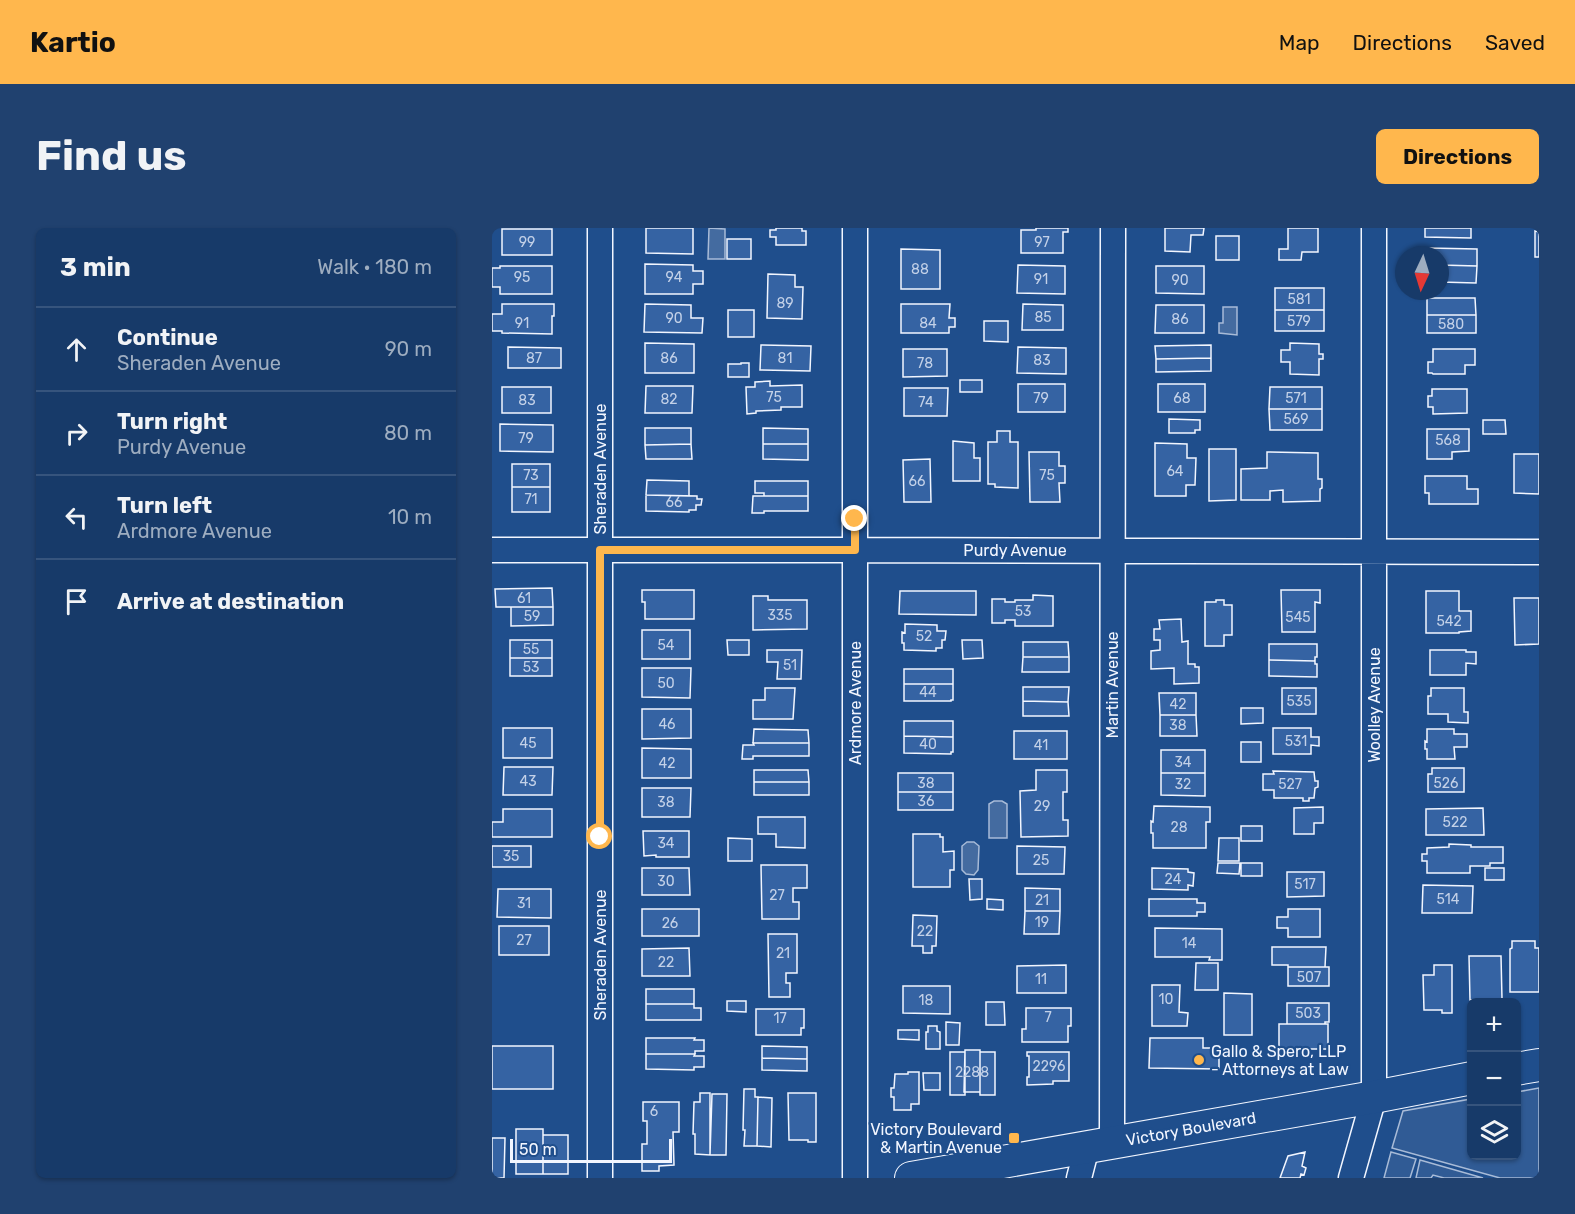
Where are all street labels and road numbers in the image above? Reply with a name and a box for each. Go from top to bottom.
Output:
street label: Sheraden Avenue [591,403,610,535]
street label: Purdy Avenue [963,541,1067,560]
street label: Martin Avenue [1103,631,1122,738]
street label: Ardmore Avenue [846,641,865,765]
street label: Woolley Avenue [1365,647,1384,763]
street label: Sheraden Avenue [591,889,610,1021]
street label: Victory Boulevard [1124,1108,1258,1150]

